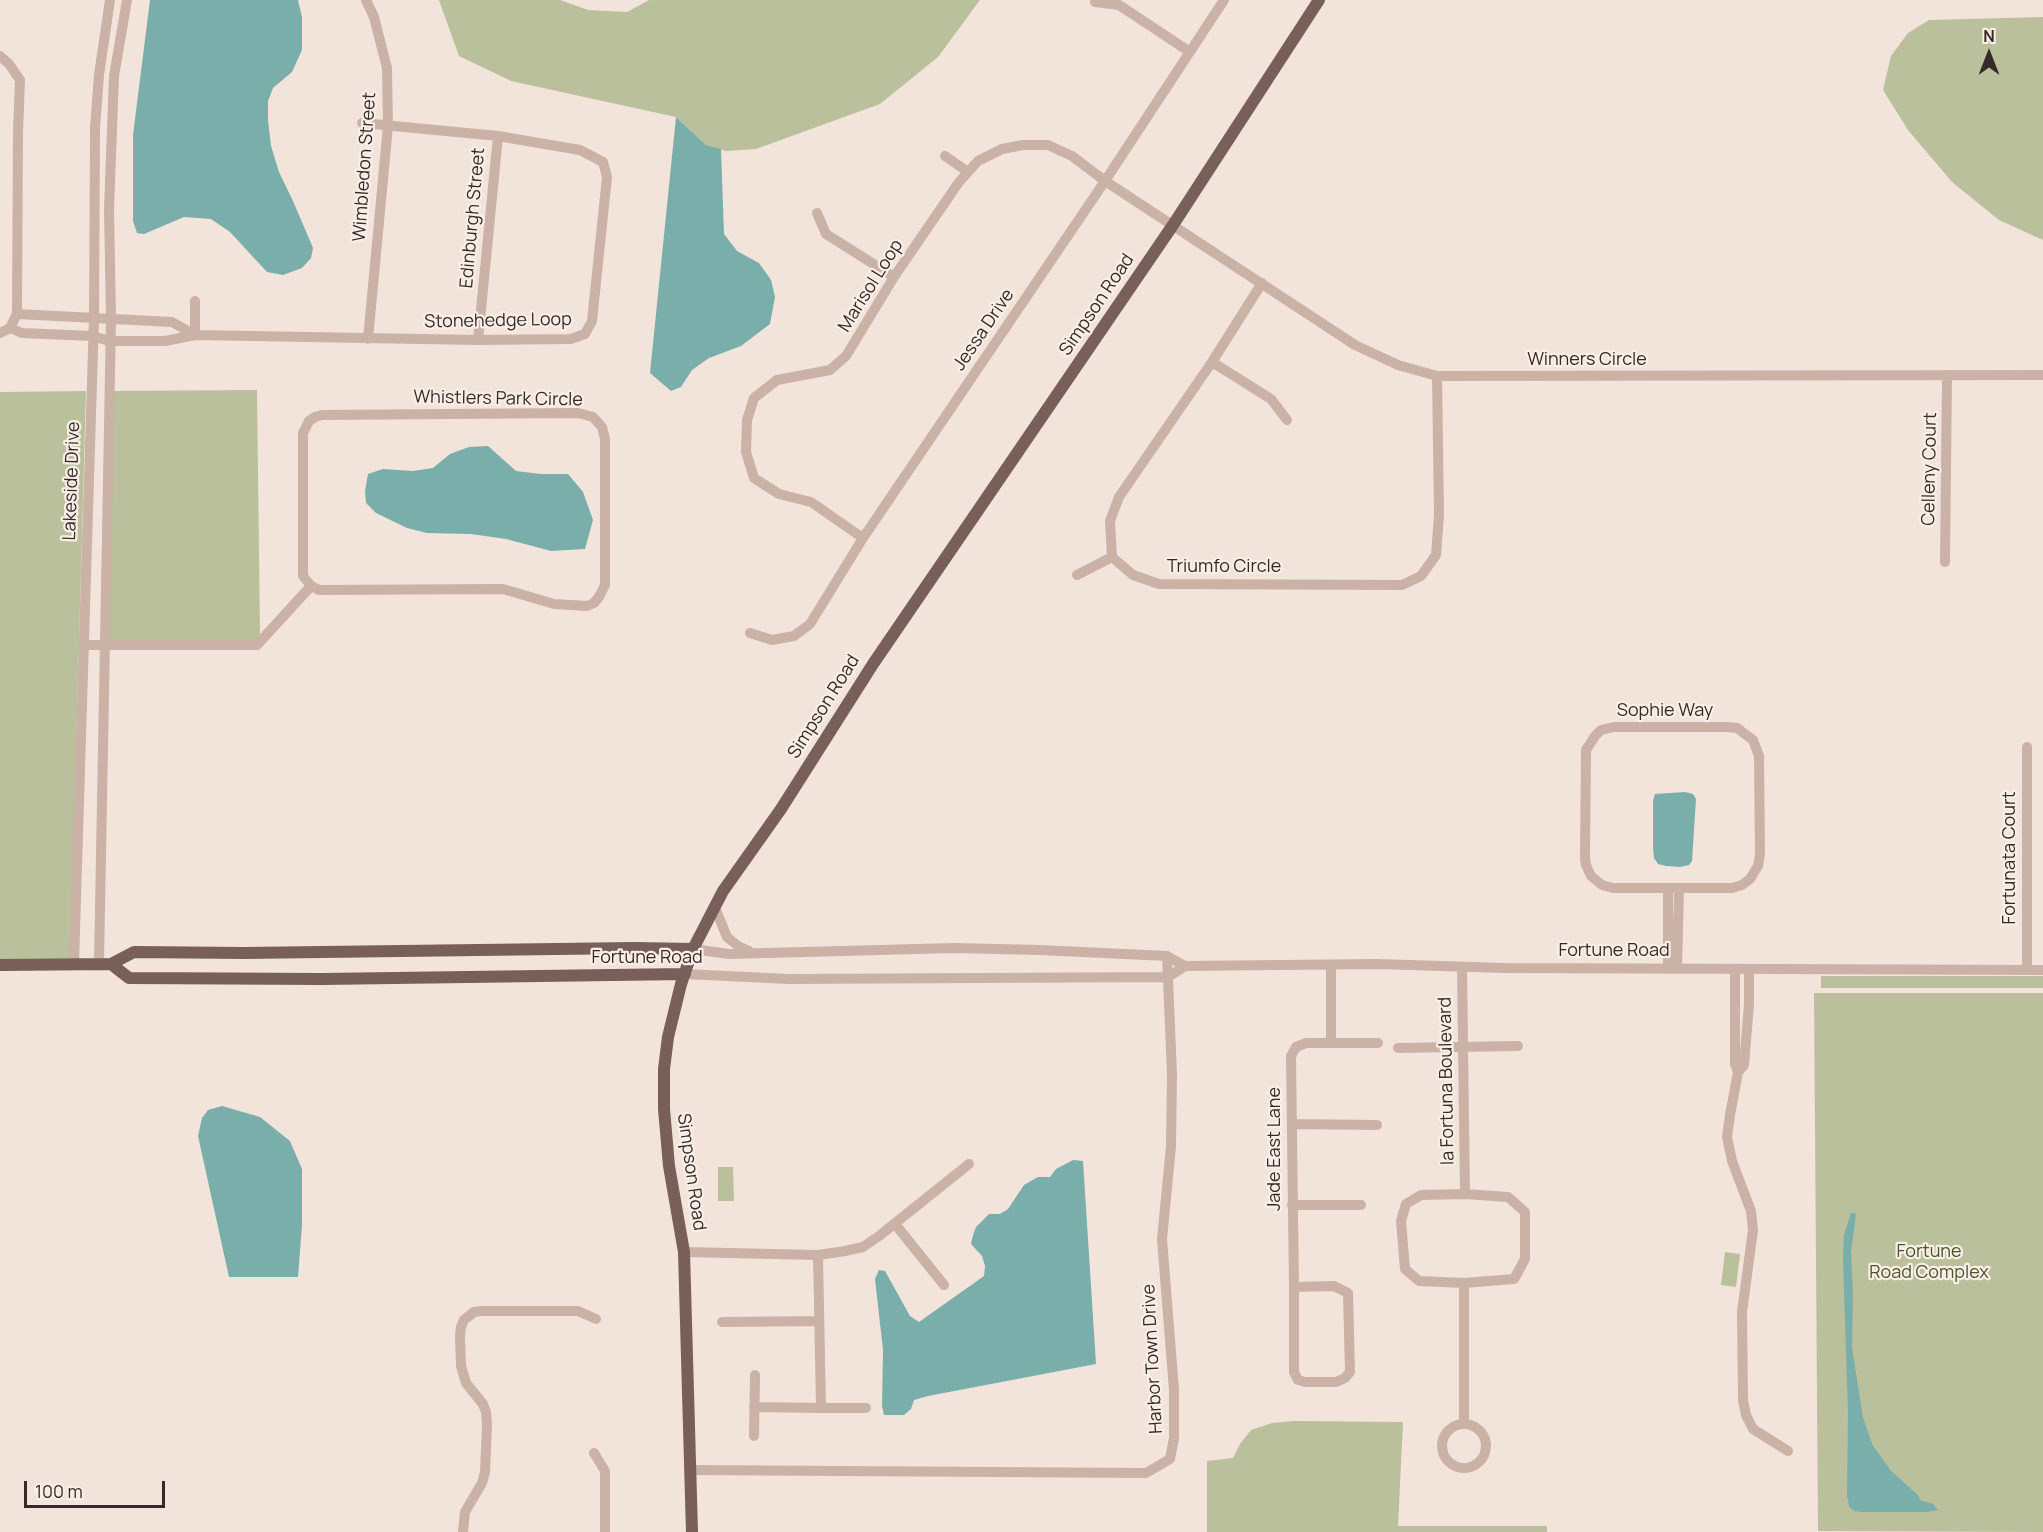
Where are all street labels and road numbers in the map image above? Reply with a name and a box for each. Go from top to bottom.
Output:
street label: Wimbledon Street [349,92,381,242]
street label: Edinburgh Street [456,147,490,289]
street label: Marisol Loop [834,236,908,336]
street label: Simpson Road [1055,250,1139,360]
street label: Jessa Drive [949,285,1019,375]
street label: Stonehedge Loop [424,309,572,333]
street label: Winners Circle [1527,349,1647,371]
street label: Whistlers Park Circle [413,387,583,411]
street label: Celleny Court [1918,412,1942,526]
street label: Lakeside Drive [59,421,85,541]
street label: Triumfo Circle [1167,556,1281,578]
street label: Simpson Road [784,651,864,763]
street label: Sophie Way [1617,700,1713,722]
street label: Fortunata Court [1999,791,2021,925]
street label: Fortune Road [1558,940,1670,962]
street label: Fortune Road [591,947,703,969]
street label: la Fortuna Boulevard [1435,997,1459,1165]
street label: Jade East Lane [1264,1087,1286,1211]
street label: Simpson Road [672,1112,710,1232]
street label: Harbor Town Drive [1138,1284,1168,1434]

